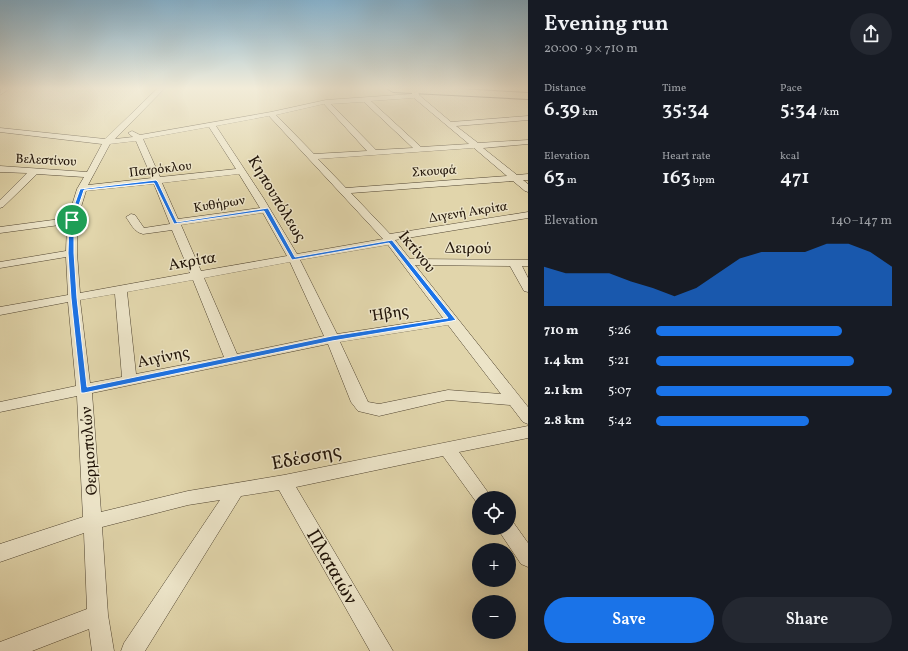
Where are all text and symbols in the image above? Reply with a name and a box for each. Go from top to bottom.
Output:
text: Evening run [544,9,669,40]
button: share [850,13,892,55]
text: 20:00 · 9 × 710 m [544,40,638,58]
text: Distance [544,81,586,96]
text: Time [662,81,686,96]
text: Pace [780,81,802,96]
text: 6.39 [544,96,580,124]
text: 35:34 [662,96,709,124]
text: 5:34 [780,96,817,124]
text: km [580,105,598,120]
text: /km [817,105,839,120]
text: Elevation [544,149,590,164]
text: Heart rate [662,149,711,164]
text: kcal [780,149,800,164]
street label: Βελεστίνου [15,150,77,172]
street label: Κηπουπόλεως [242,152,311,246]
street label: Πατρόκλου [128,157,193,183]
street label: Σκουφά [411,161,457,183]
text: 63 [544,164,565,192]
text: 163 [662,164,691,192]
text: 471 [780,164,809,192]
text: m [565,173,577,188]
text: bpm [691,173,715,188]
street label: Κυθήρων [192,192,247,218]
street label: Διγενή Ακρίτα [428,198,509,228]
pin [55,203,89,237]
icon: arrive [61,209,83,231]
text: Elevation [544,212,598,230]
text: 140–147 m [831,212,892,230]
street label: Ικτίνου [393,226,440,278]
street label: Δειρού [445,238,492,260]
street label: Ακρίτα [167,247,218,277]
street label: Ήβης [368,300,410,328]
text: 710 m [544,322,579,340]
text: 5:26 [608,322,631,340]
street label: Αιγίνης [135,342,191,374]
text: 1.4 km [544,352,584,370]
text: 5:21 [608,352,629,370]
text: 2.1 km [544,382,583,400]
text: 5:07 [608,382,631,400]
street label: Θερμοπυλών [76,405,104,496]
text: 2.8 km [544,412,585,430]
text: 5:42 [608,412,632,430]
street label: Εδέσσης [269,438,343,477]
map controls [472,491,516,639]
button: locate [472,491,516,535]
street label: Πλαταιών [299,525,363,609]
button: + [472,543,516,587]
button: − [472,595,516,639]
button: Save [544,597,714,643]
button: Share [722,597,892,643]

